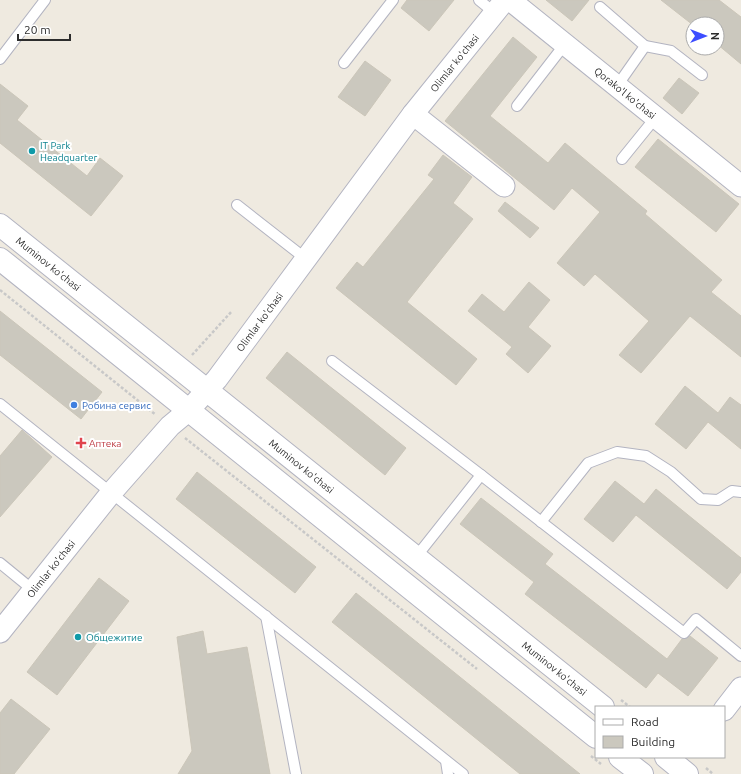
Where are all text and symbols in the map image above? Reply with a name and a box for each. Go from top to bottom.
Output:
scale bar [18,16,70,42]
north arrow [685,16,725,56]
text: 20 m [24,23,51,36]
street label: Olimlar ko'chasi [428,32,481,94]
text: N [709,32,721,40]
street label: Qorako'l ko'chasi [592,65,658,121]
place label: IT Park Headquarter [40,140,97,163]
marker: IT Park Headquarter [27,146,37,156]
street label: Muminov ko'chasi [14,235,83,293]
street label: Olimlar ko'chasi [234,290,285,354]
marker: Робина сервис [69,400,79,410]
place label: Робина сервис [82,400,151,411]
street label: Muminov ko'chasi [267,437,336,496]
marker: Аптека [76,438,86,448]
place label: Аптека [89,438,121,449]
street label: Olimlar ko'chasi [25,538,77,600]
marker: Общежитие [73,632,83,642]
place label: Общежитие [86,632,143,643]
street label: Muminov ko'chasi [520,640,589,698]
legend [595,706,725,758]
text: Road [631,715,659,728]
text: Building [631,735,675,748]

